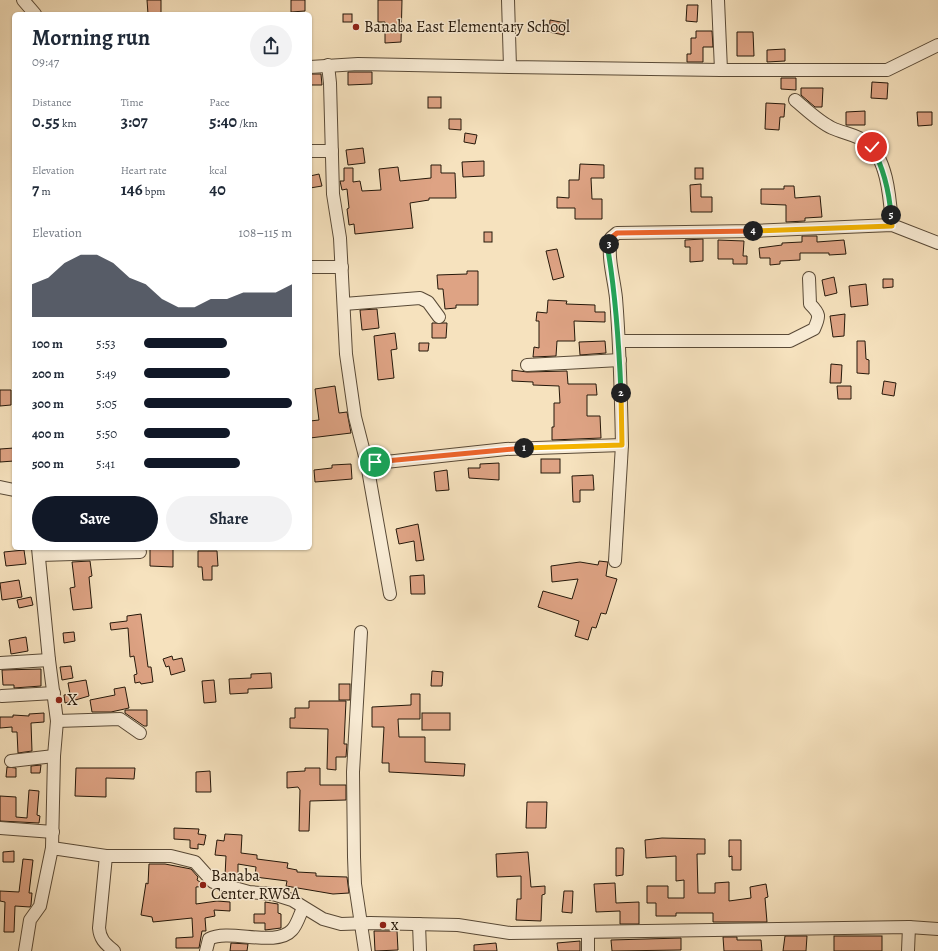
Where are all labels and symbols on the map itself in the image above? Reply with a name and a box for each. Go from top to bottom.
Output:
place label: Banaba East Elementary School [364,16,570,38]
marker: Banaba East Elementary School [351,22,361,32]
pin [855,130,889,164]
pin: 5 [881,205,901,225]
pin: 4 [743,221,763,241]
pin: 3 [599,234,619,254]
pin: 2 [611,383,631,403]
pin: 1 [514,438,534,458]
pin [358,445,392,479]
place label: X [67,689,78,711]
marker: X [54,695,64,705]
place label: Banaba Center RWSA [211,865,301,905]
marker: Banaba Center RWSA [198,880,208,890]
place label: x [391,914,399,936]
marker: x [378,920,388,930]

